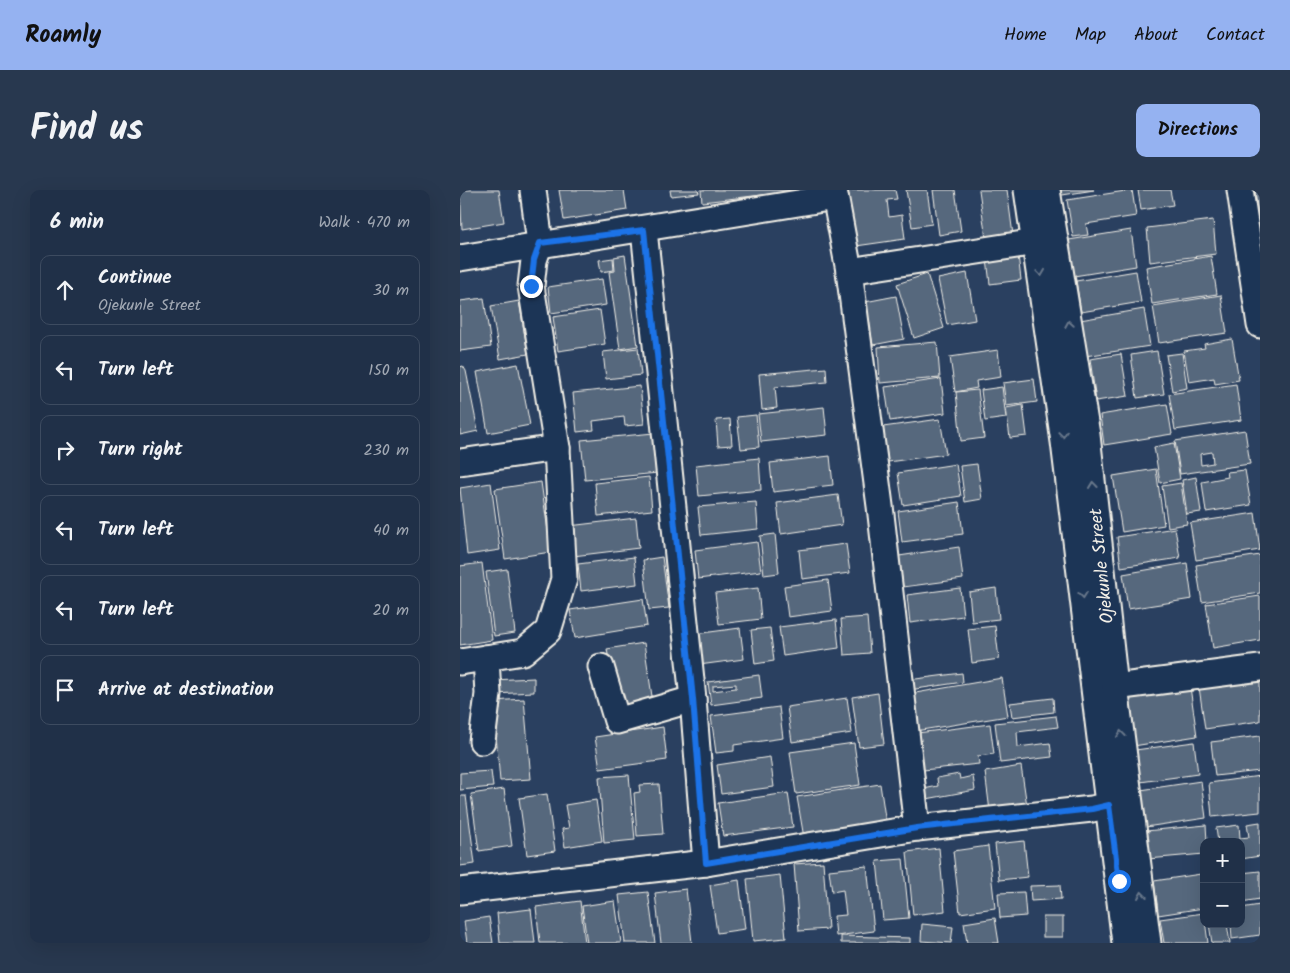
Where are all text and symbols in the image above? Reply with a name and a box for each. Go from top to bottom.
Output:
text: Roamly [25,16,101,55]
text: Home [1004,21,1047,50]
text: Map [1075,21,1106,50]
text: About [1134,21,1178,50]
text: Contact [1206,21,1265,50]
text: Find us [30,102,143,158]
button: Directions [1136,104,1260,157]
text: 6 min [50,206,104,239]
text: Walk · 470 m [319,210,410,235]
text: Continue [98,263,171,293]
one-way arrow [1035,268,1045,277]
route end [520,275,543,298]
icon: ahead [51,276,79,304]
text: 30 m [373,278,409,303]
text: Ojekunle Street [98,293,201,318]
one-way arrow [1065,320,1075,329]
text: Turn left [98,355,173,385]
icon: left [51,356,79,384]
text: 150 m [368,358,409,383]
one-way arrow [1057,430,1068,438]
text: Turn right [98,435,183,465]
icon: right [51,436,79,464]
text: 230 m [363,438,409,463]
one-way arrow [1087,481,1098,489]
street label: Ojekunle Street [1082,506,1123,625]
text: Turn left [98,515,173,545]
icon: left [51,516,79,544]
text: 40 m [373,518,409,543]
one-way arrow [1077,591,1088,599]
text: Turn left [98,595,173,625]
icon: left [51,596,79,624]
text: 20 m [373,598,409,623]
text: Arrive at destination [98,675,274,705]
icon: arrive [51,676,79,704]
one-way arrow [1116,729,1126,738]
map controls [1200,838,1245,928]
button: + [1200,838,1245,883]
route start [1108,870,1131,893]
button: − [1200,883,1245,928]
one-way arrow [1137,890,1148,898]

